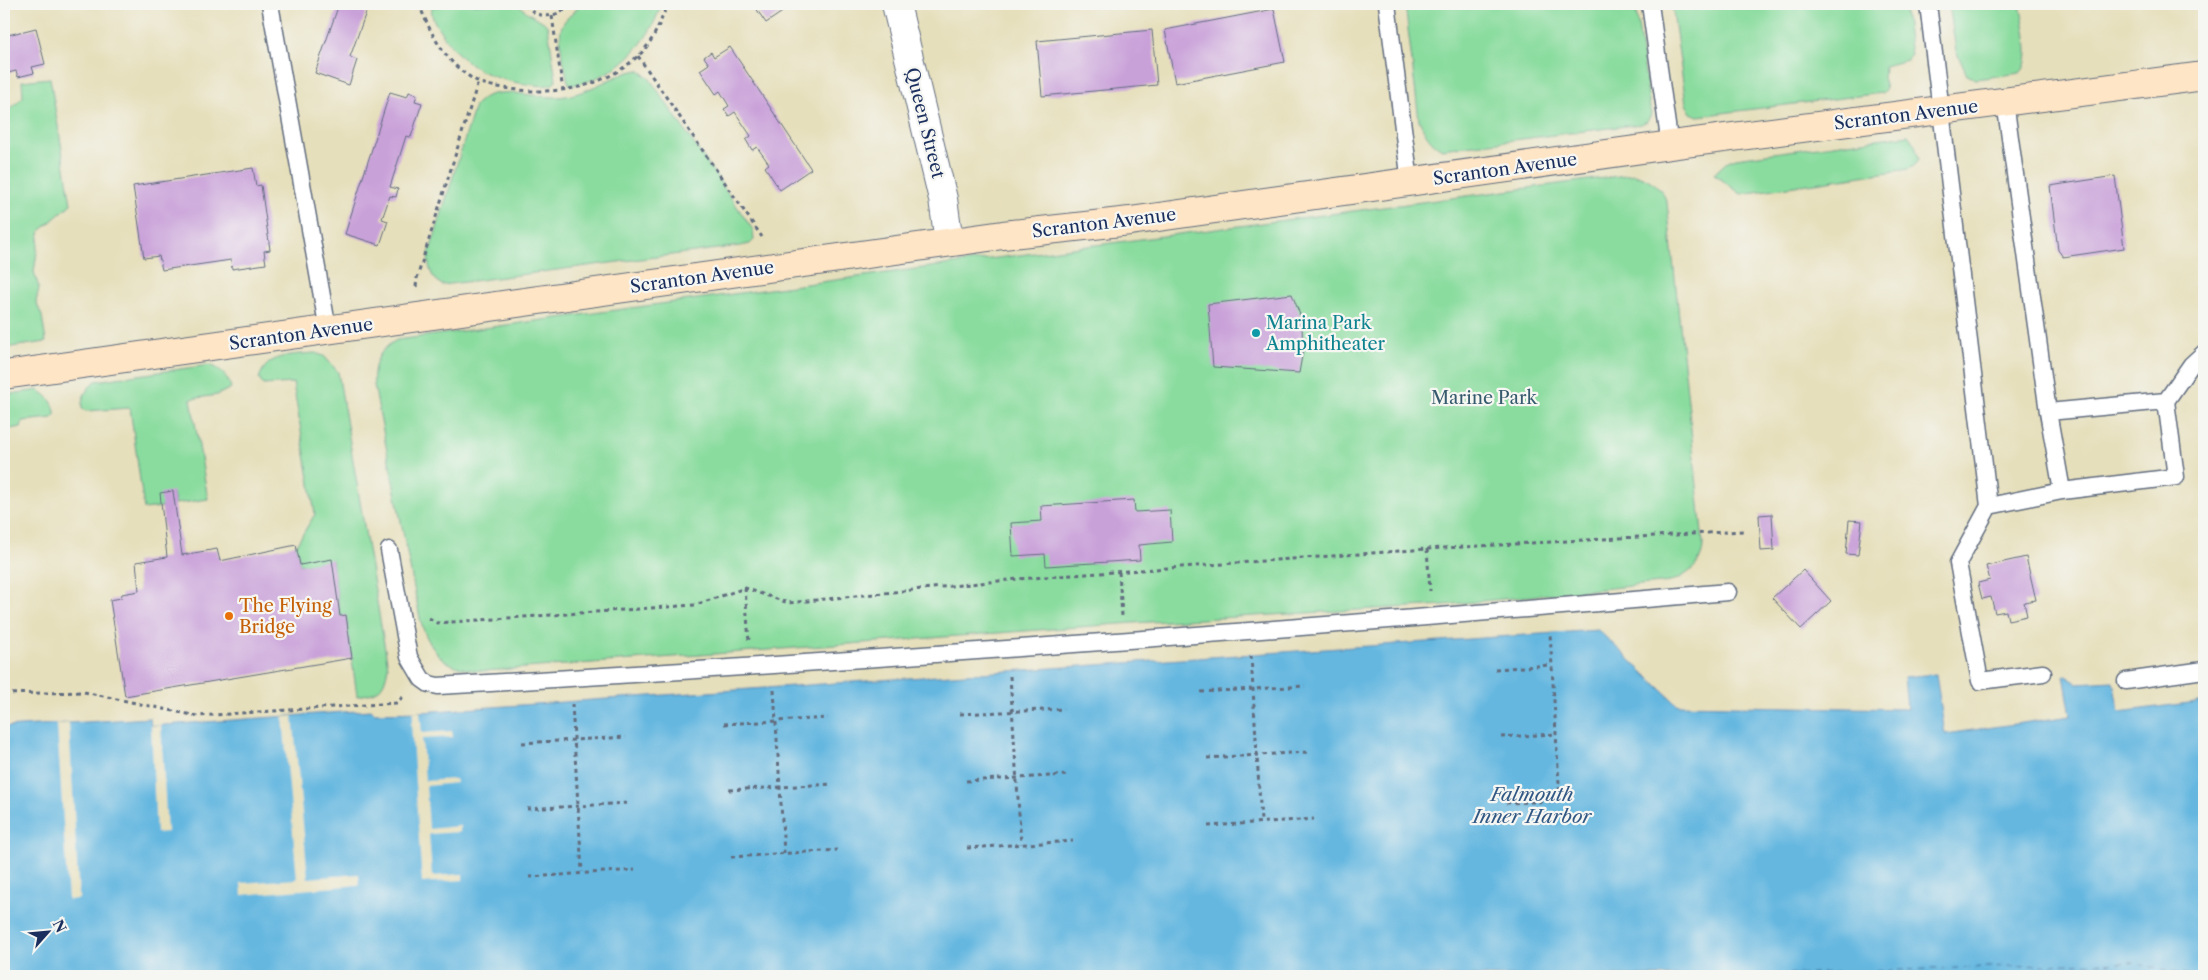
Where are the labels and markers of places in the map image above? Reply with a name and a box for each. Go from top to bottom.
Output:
place label: Marina Park Amphitheater [1265,312,1386,355]
marker: Marina Park Amphitheater [1250,327,1262,339]
place label: The Flying Bridge [239,595,332,638]
marker: The Flying Bridge [223,610,235,622]

